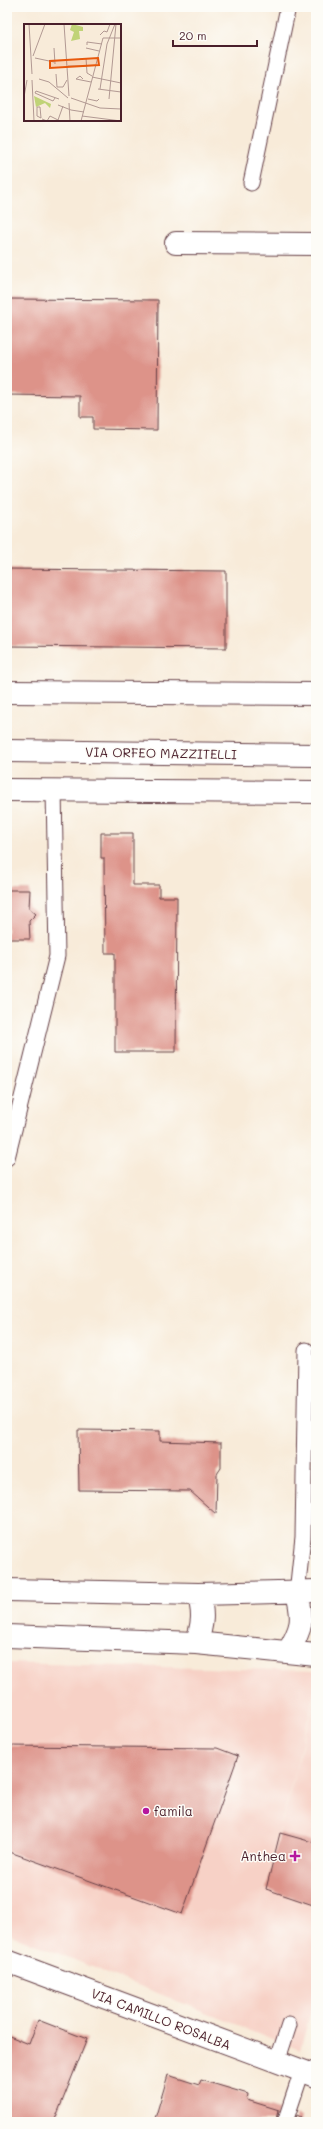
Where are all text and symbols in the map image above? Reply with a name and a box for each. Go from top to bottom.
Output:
scale bar [173,22,257,48]
inset map [24,24,121,121]
text: 20 m [179,27,207,43]
street label: VIA ORFEO MAZZITELLI [85,743,237,762]
place label: famila [154,1802,193,1819]
marker: famila [141,1806,151,1816]
place label: Anthea [241,1847,286,1864]
marker: Anthea [289,1850,301,1862]
street label: VIA CAMILLO ROSALBA [89,1984,234,2053]

